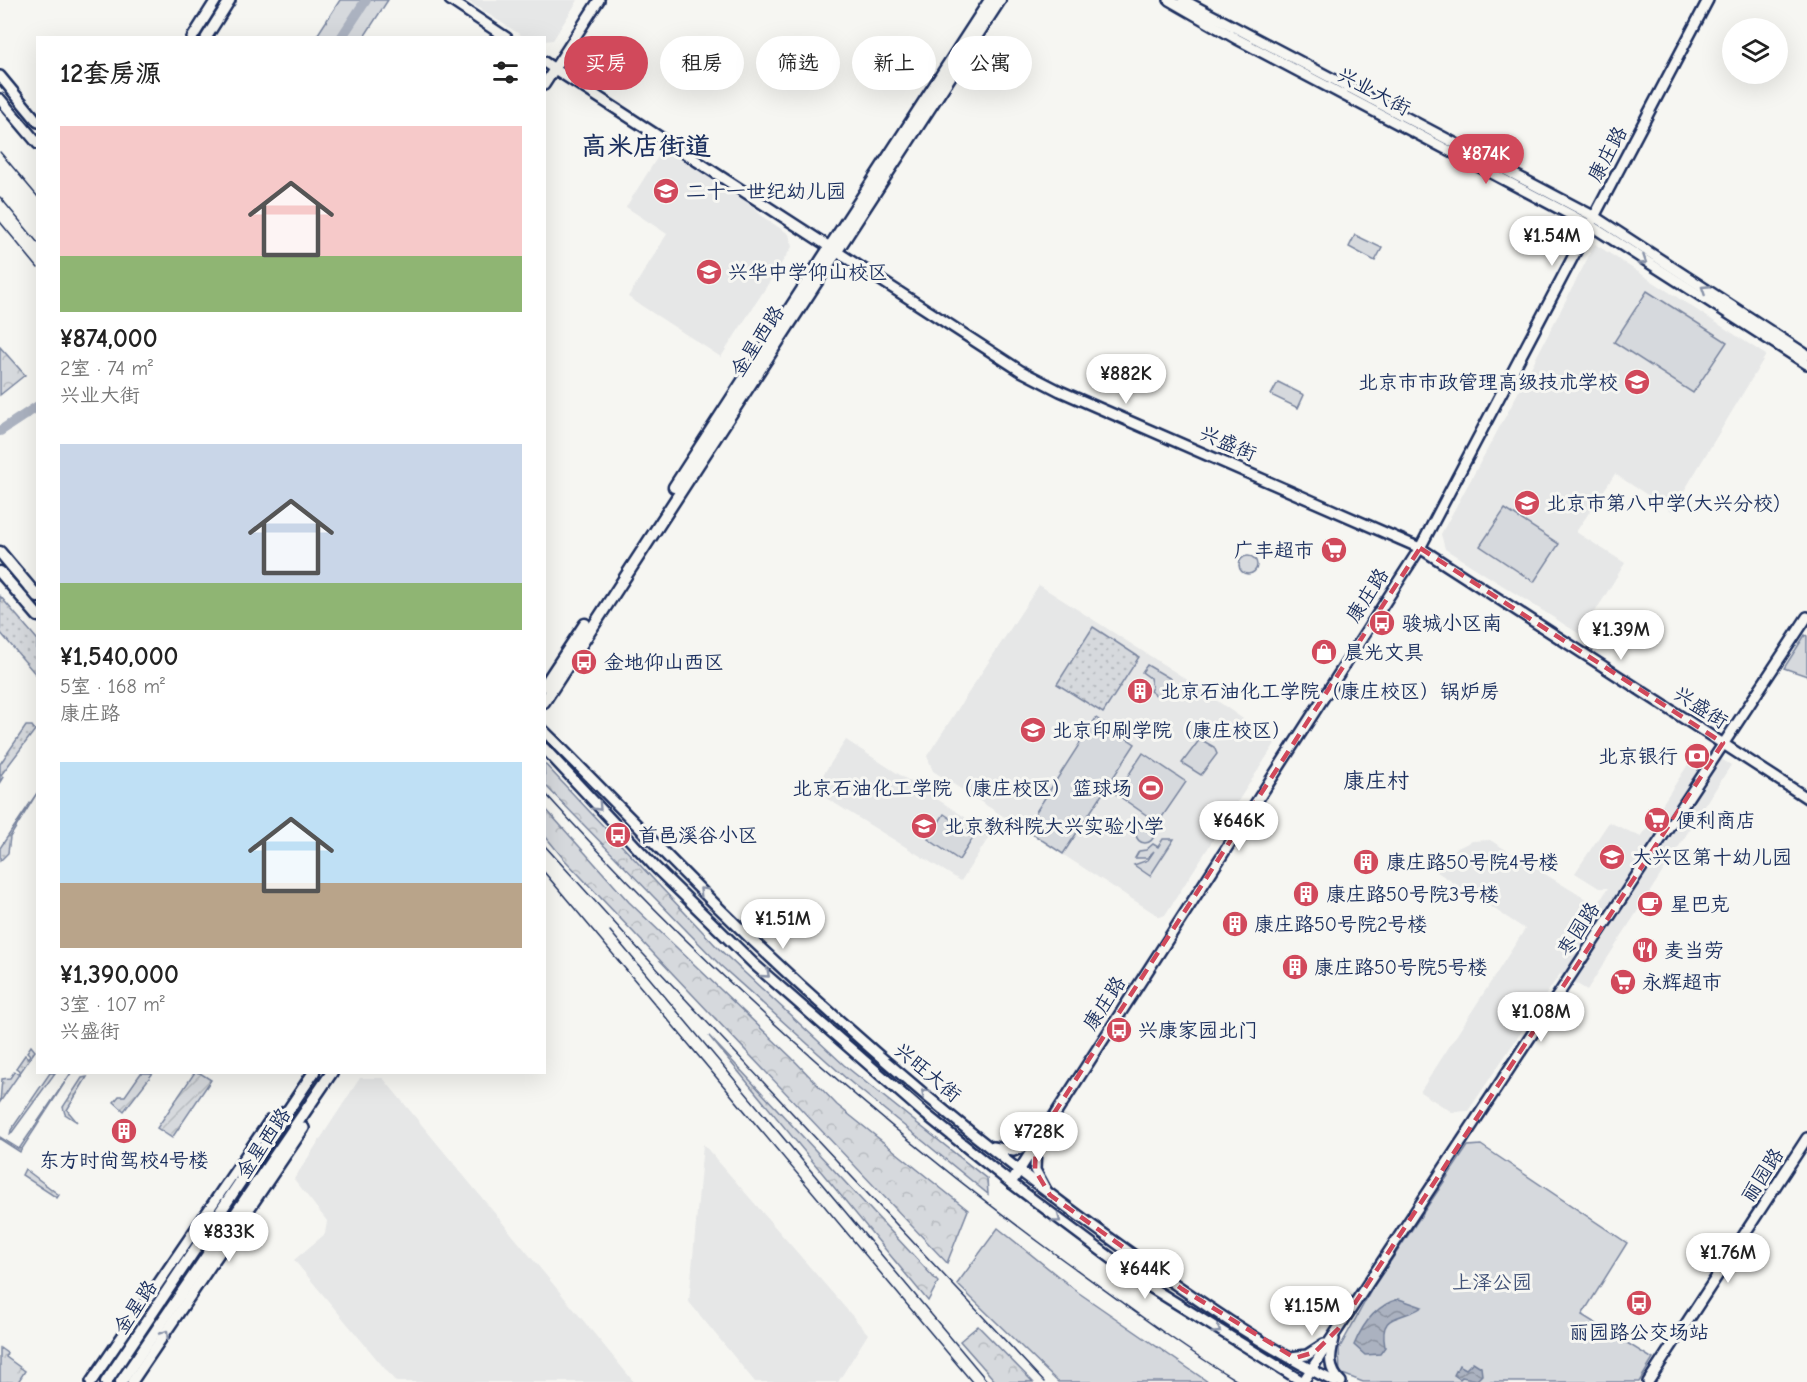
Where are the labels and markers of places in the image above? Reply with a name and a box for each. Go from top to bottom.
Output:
pin: ¥874K [1444,134,1528,185]
school or university icon: 二十一世纪幼儿园 [651,176,681,206]
place label: 二十一世纪幼儿园 [686,180,846,203]
pin: ¥1.54M [1503,216,1601,267]
school or university icon: 兴华中学仰山校区 [694,257,724,287]
place label: 兴华中学仰山校区 [728,261,888,284]
pin: ¥882K [1084,354,1168,405]
school or university icon: 北京市市政管理高级技术学校 [1622,367,1652,397]
place label: 北京市市政管理高级技术学校 [1358,371,1618,394]
school or university icon: 北京市第八中学(大兴分校) [1512,488,1542,518]
place label: 北京市第八中学(大兴分校) [1546,492,1780,515]
supermarket icon: 广丰超市 [1319,535,1349,565]
place label: 广丰超市 [1234,539,1314,562]
bus stop icon: 骏城小区南 [1367,608,1397,638]
pin: ¥1.39M [1572,610,1670,661]
place label: 骏城小区南 [1402,612,1502,635]
shop icon: 晨光文具 [1309,637,1339,667]
place label: 晨光文具 [1344,641,1424,664]
bus stop icon: 金地仰山西区 [569,647,599,677]
place label: 金地仰山西区 [604,651,724,674]
building icon: 北京石油化工学院（康庄校区）锅炉房 [1125,676,1155,706]
place label: 北京石油化工学院（康庄校区）锅炉房 [1160,680,1500,703]
school or university icon: 北京印刷学院（康庄校区） [1018,715,1048,745]
place label: 北京印刷学院（康庄校区） [1052,719,1292,742]
bank icon: 北京银行 [1682,741,1712,771]
place label: 北京银行 [1598,745,1678,768]
sports icon: 北京石油化工学院（康庄校区）篮球场 [1136,773,1166,803]
place label: 北京石油化工学院（康庄校区）篮球场 [792,777,1132,800]
pin: ¥646K [1197,801,1281,852]
supermarket icon: 便利商店 [1642,805,1672,835]
place label: 便利商店 [1676,809,1756,832]
school or university icon: 北京教科院大兴实验小学 [909,811,939,841]
place label: 北京教科院大兴实验小学 [944,815,1164,838]
bus stop icon: 首邑溪谷小区 [603,820,633,850]
place label: 首邑溪谷小区 [638,824,758,847]
school or university icon: 大兴区第十幼儿园 [1597,842,1627,872]
place label: 大兴区第十幼儿园 [1632,846,1792,869]
building icon: 康庄路50号院4号楼 [1351,847,1381,877]
place label: 康庄路50号院4号楼 [1386,851,1559,874]
building icon: 康庄路50号院3号楼 [1291,879,1321,909]
place label: 康庄路50号院3号楼 [1326,883,1499,906]
cafe icon: 星巴克 [1635,889,1665,919]
place label: 星巴克 [1670,893,1730,916]
pin: ¥1.51M [734,899,832,950]
building icon: 康庄路50号院2号楼 [1220,909,1250,939]
place label: 康庄路50号院2号楼 [1254,913,1427,936]
restaurant icon: 麦当劳 [1630,935,1660,965]
place label: 麦当劳 [1664,939,1724,962]
building icon: 康庄路50号院5号楼 [1280,952,1310,982]
place label: 康庄路50号院5号楼 [1314,956,1488,979]
supermarket icon: 永辉超市 [1608,967,1638,997]
place label: 永辉超市 [1642,971,1722,994]
pin: ¥1.08M [1492,992,1590,1043]
bus stop icon: 兴康家园北门 [1104,1015,1134,1045]
place label: 兴康家园北门 [1138,1019,1258,1042]
pin: ¥728K [997,1112,1081,1163]
building icon: 东方时尚驾校4号楼 [109,1116,139,1146]
place label: 东方时尚驾校4号楼 [39,1149,209,1172]
pin: ¥833K [187,1212,271,1263]
pin: ¥1.76M [1679,1233,1777,1284]
pin: ¥644K [1103,1249,1187,1300]
pin: ¥1.15M [1263,1286,1361,1337]
bus stop icon: 丽园路公交场站 [1624,1288,1654,1318]
place label: 丽园路公交场站 [1569,1321,1709,1344]

